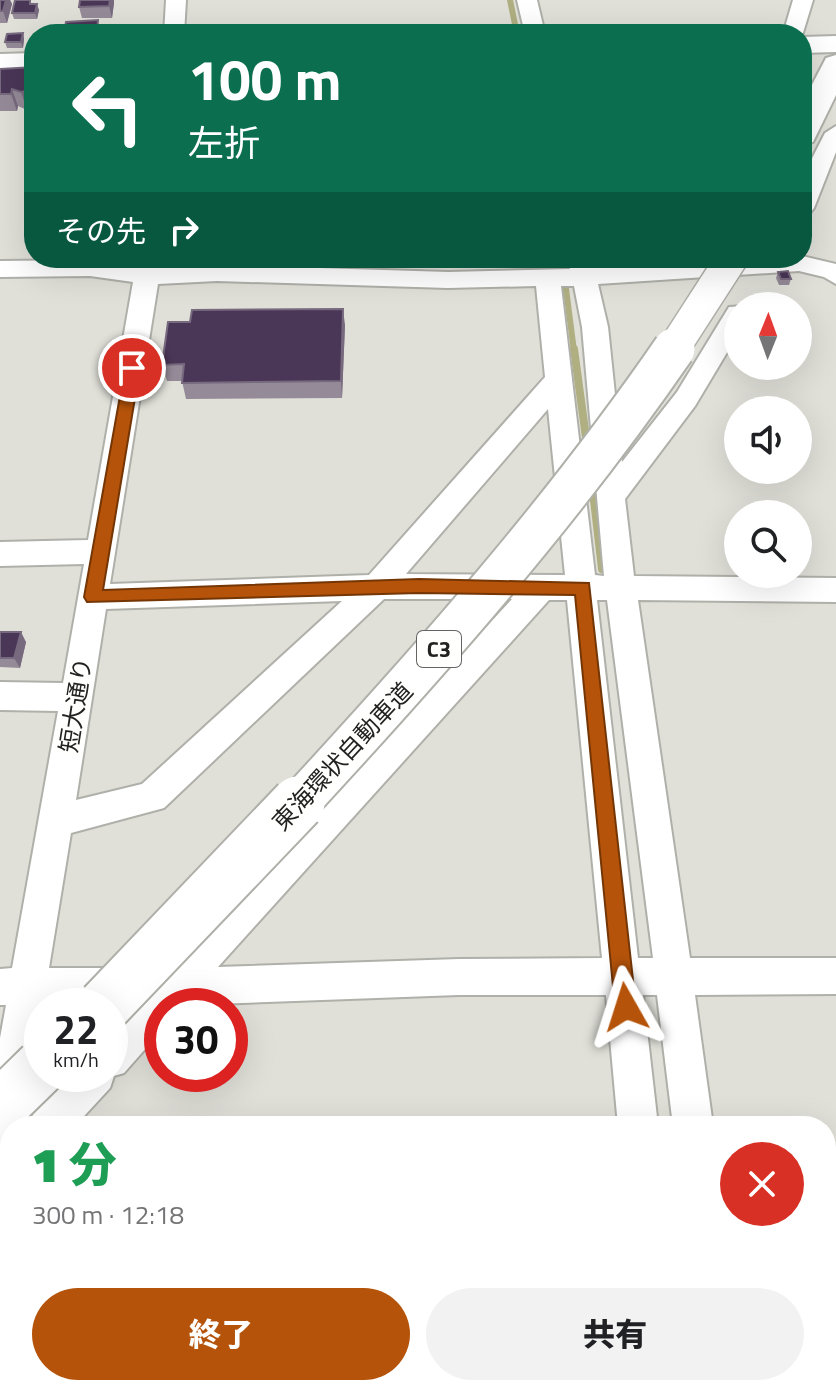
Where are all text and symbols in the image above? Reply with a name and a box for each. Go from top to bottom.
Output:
text: 100 m [188,37,341,122]
icon: left [56,56,160,160]
text: 左折 [188,115,260,170]
text: その先 [56,208,146,254]
icon: right [162,208,206,252]
north arrow [724,292,812,380]
map controls [724,292,812,588]
pin [98,334,166,402]
icon: arrive [110,346,154,390]
button: sound [724,396,812,484]
button: search [724,500,812,588]
road number: C3 [417,631,461,667]
street label: 短大通り [50,655,100,755]
street label: 東海環状自動車道 [263,674,421,838]
position arrow [584,965,668,1049]
speed limit sign: 30 [144,988,248,1092]
text: 22 [54,999,98,1060]
text: km/h [53,1044,99,1075]
text: 1 分 [32,1128,117,1201]
button: close [720,1142,804,1226]
text: 300 m · 12:18 [32,1195,184,1234]
button: 終了 [32,1288,410,1380]
button: 共有 [426,1288,804,1380]

